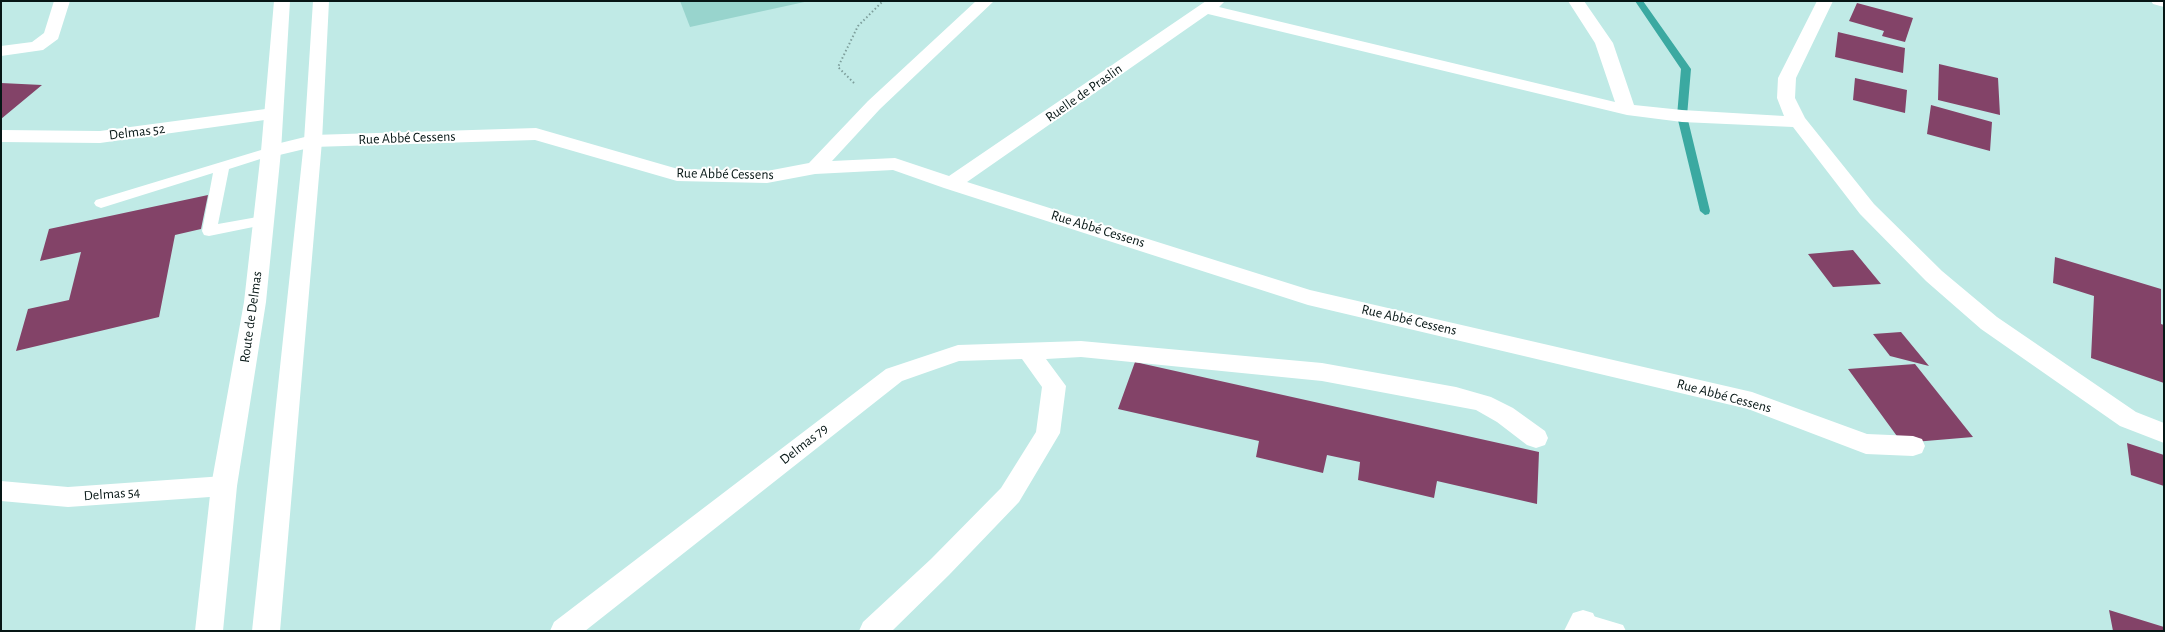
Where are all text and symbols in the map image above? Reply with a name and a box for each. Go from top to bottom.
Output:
street label: Ruelle de Praslin [1042,60,1126,126]
street label: Delmas 52 [108,120,166,144]
street label: Rue Abbé Cessens [358,128,456,148]
street label: Rue Abbé Cessens [676,165,774,183]
street label: Rue Abbé Cessens [1049,207,1147,251]
street label: Route de Delmas [236,270,266,364]
street label: Rue Abbé Cessens [1360,301,1458,339]
street label: Rue Abbé Cessens [1675,375,1773,417]
street label: Delmas 79 [777,420,831,468]
street label: Delmas 54 [83,484,141,504]

